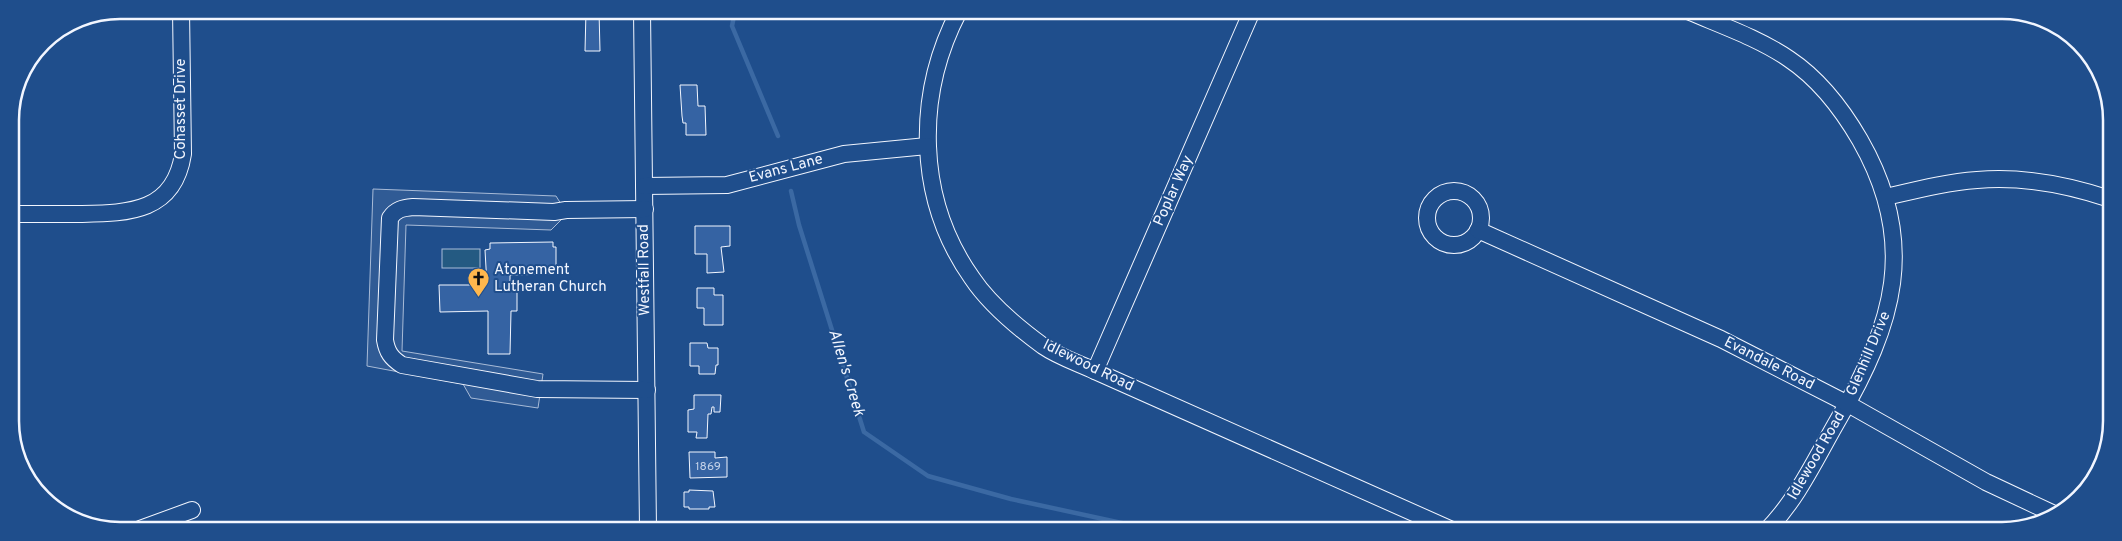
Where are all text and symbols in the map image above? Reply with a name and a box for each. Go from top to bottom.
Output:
street label: Cohasset Drive [172,58,191,160]
street label: Evans Lane [747,150,825,188]
street label: Poplar Way [1150,153,1198,229]
street label: Westfall Road [635,224,655,316]
place label: Atonement Lutheran Church [494,261,607,297]
church icon: Atonement Lutheran Church [466,267,490,298]
street label: Glenhill Drive [1843,309,1895,399]
water label: Allen's Creek [823,327,869,420]
street label: Evandale Road [1721,333,1817,395]
street label: Idlewood Road [1039,336,1137,396]
street label: Idlewood Road [1784,408,1850,504]
house number: 1869 [695,459,721,475]

